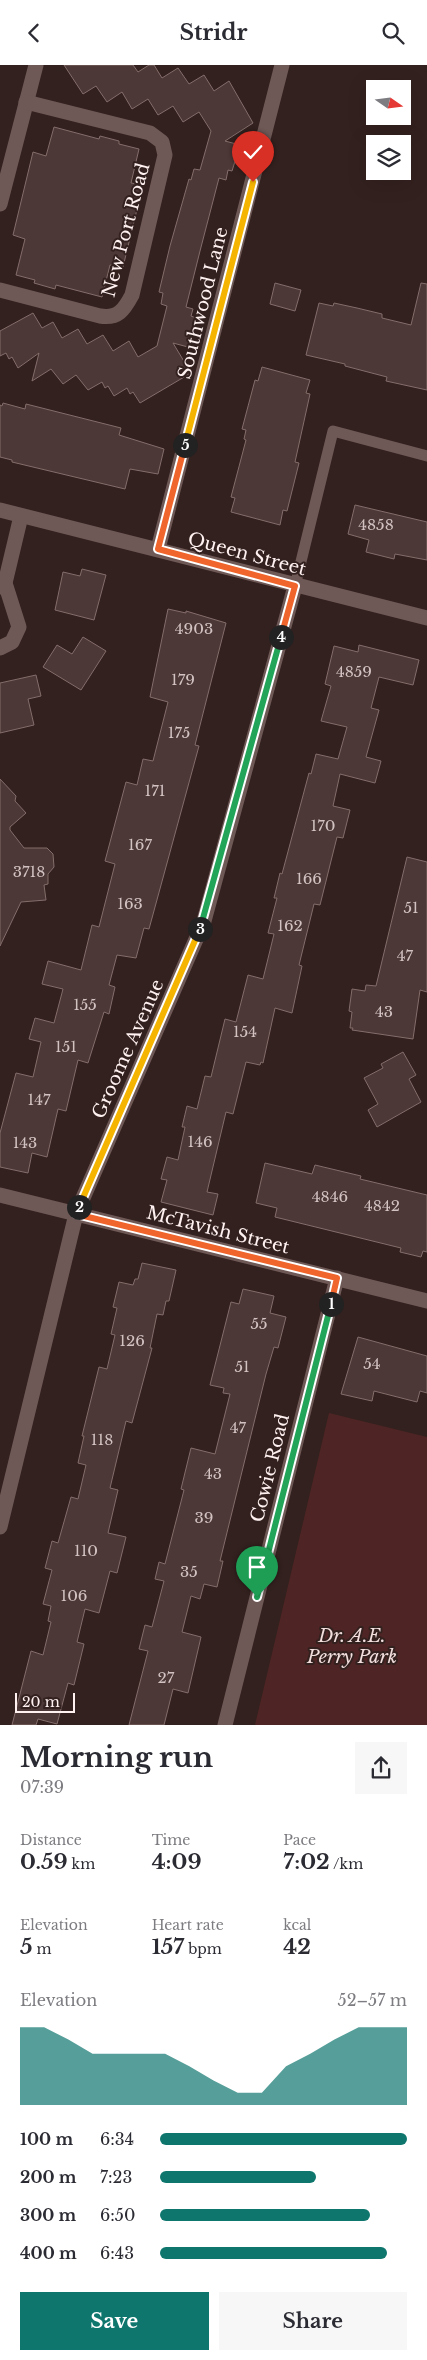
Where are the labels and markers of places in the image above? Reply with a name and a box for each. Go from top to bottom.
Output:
pin [232,131,274,182]
pin: 5 [172,433,198,457]
pin: 4 [268,625,294,649]
pin: 3 [188,917,212,941]
pin: 2 [66,1195,92,1219]
pin: 1 [318,1291,344,1317]
pin [236,1546,278,1597]

